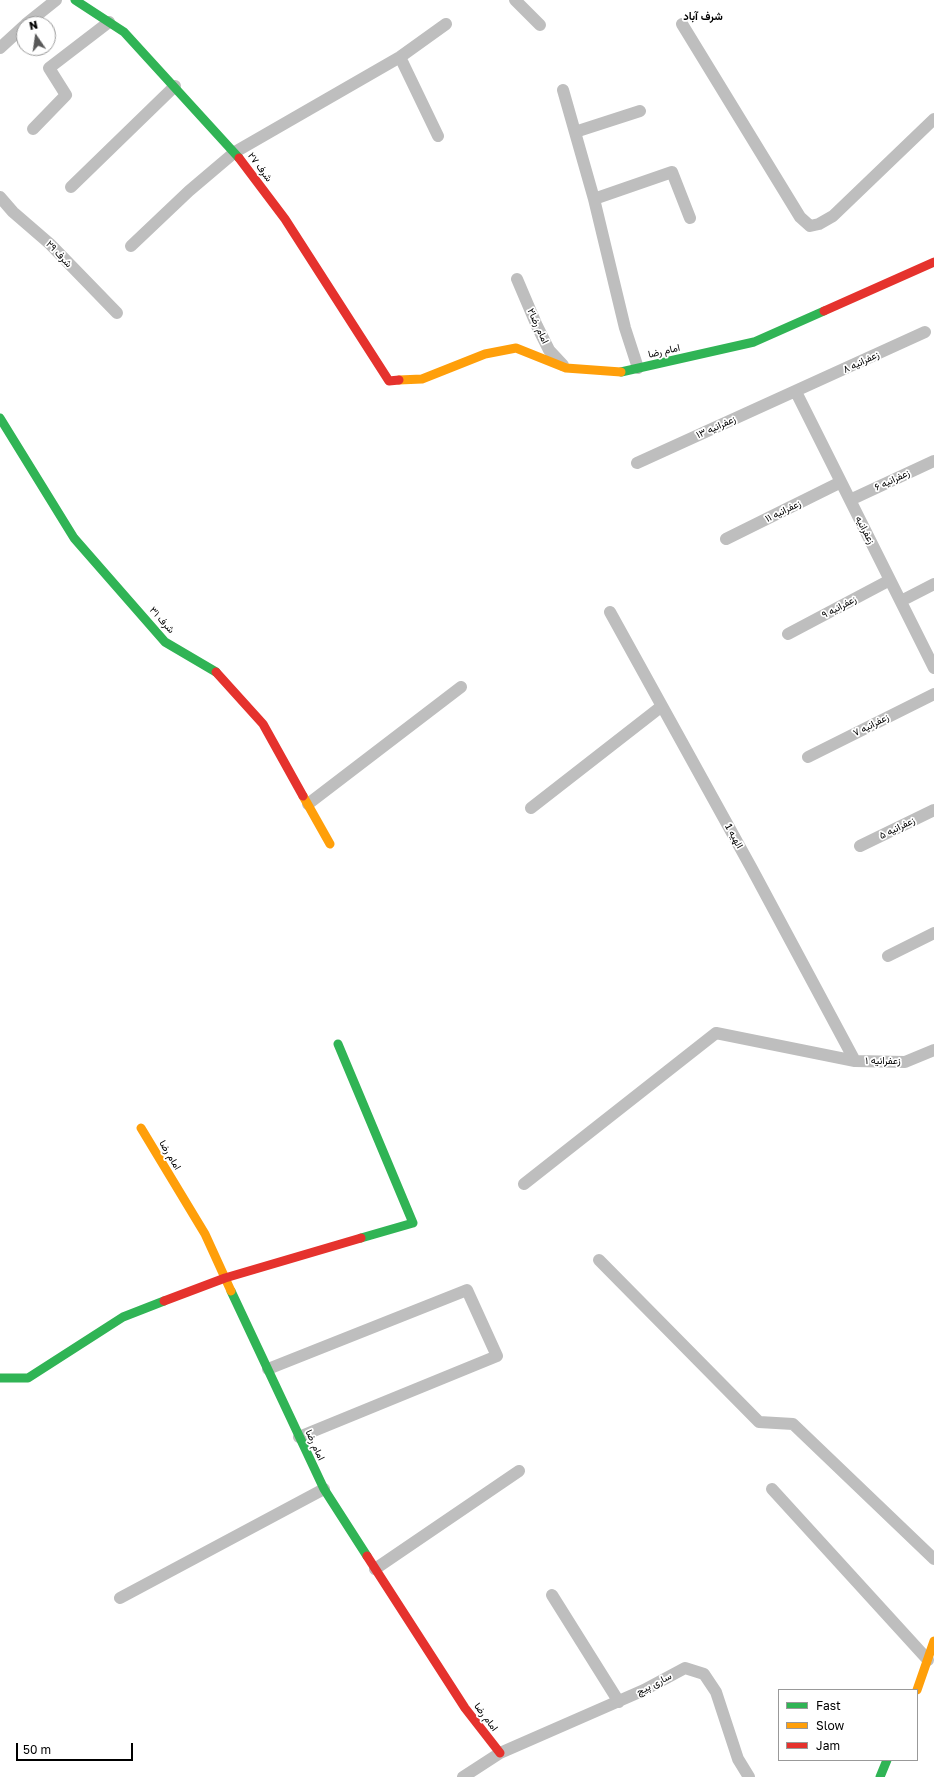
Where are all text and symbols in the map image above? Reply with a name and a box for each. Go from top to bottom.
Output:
district label: شرف آباد [683,10,723,24]
north arrow [16,16,56,56]
text: N [28,18,39,32]
street label: شرف ۲۷ [245,150,275,184]
street label: شرف ۲۹ [43,238,75,270]
street label: امام رضا۲ [525,306,551,346]
street label: امام رضا [647,342,681,360]
street label: زعفرانیه ۸ [841,348,881,376]
street label: زعفرانیه ۱۳ [694,413,738,441]
street label: زعفرانیه ۶ [873,467,911,493]
street label: زعفرانیه ۱۱ [763,497,803,525]
street label: زعفرانیه [853,514,877,546]
street label: زعفرانیه ۹ [820,593,858,621]
street label: شرف ۳۱ [147,604,177,636]
street label: زعفرانیه ۷ [851,711,891,739]
street label: زعفرانیه ۵ [877,814,917,842]
street label: الهیه 1 [722,822,746,850]
street label: زعفرانیه ۱ [865,1055,901,1067]
street label: امام رضا [157,1138,183,1172]
street label: امام رضا [303,1428,327,1462]
street label: ساری پیچ [634,1670,674,1698]
legend [778,1689,918,1761]
text: Fast [816,1698,841,1713]
street label: امام رضا [471,1700,501,1734]
text: Slow [816,1718,844,1733]
scale bar [18,1735,135,1761]
text: Jam [816,1738,840,1753]
text: 50 m [23,1742,51,1757]

